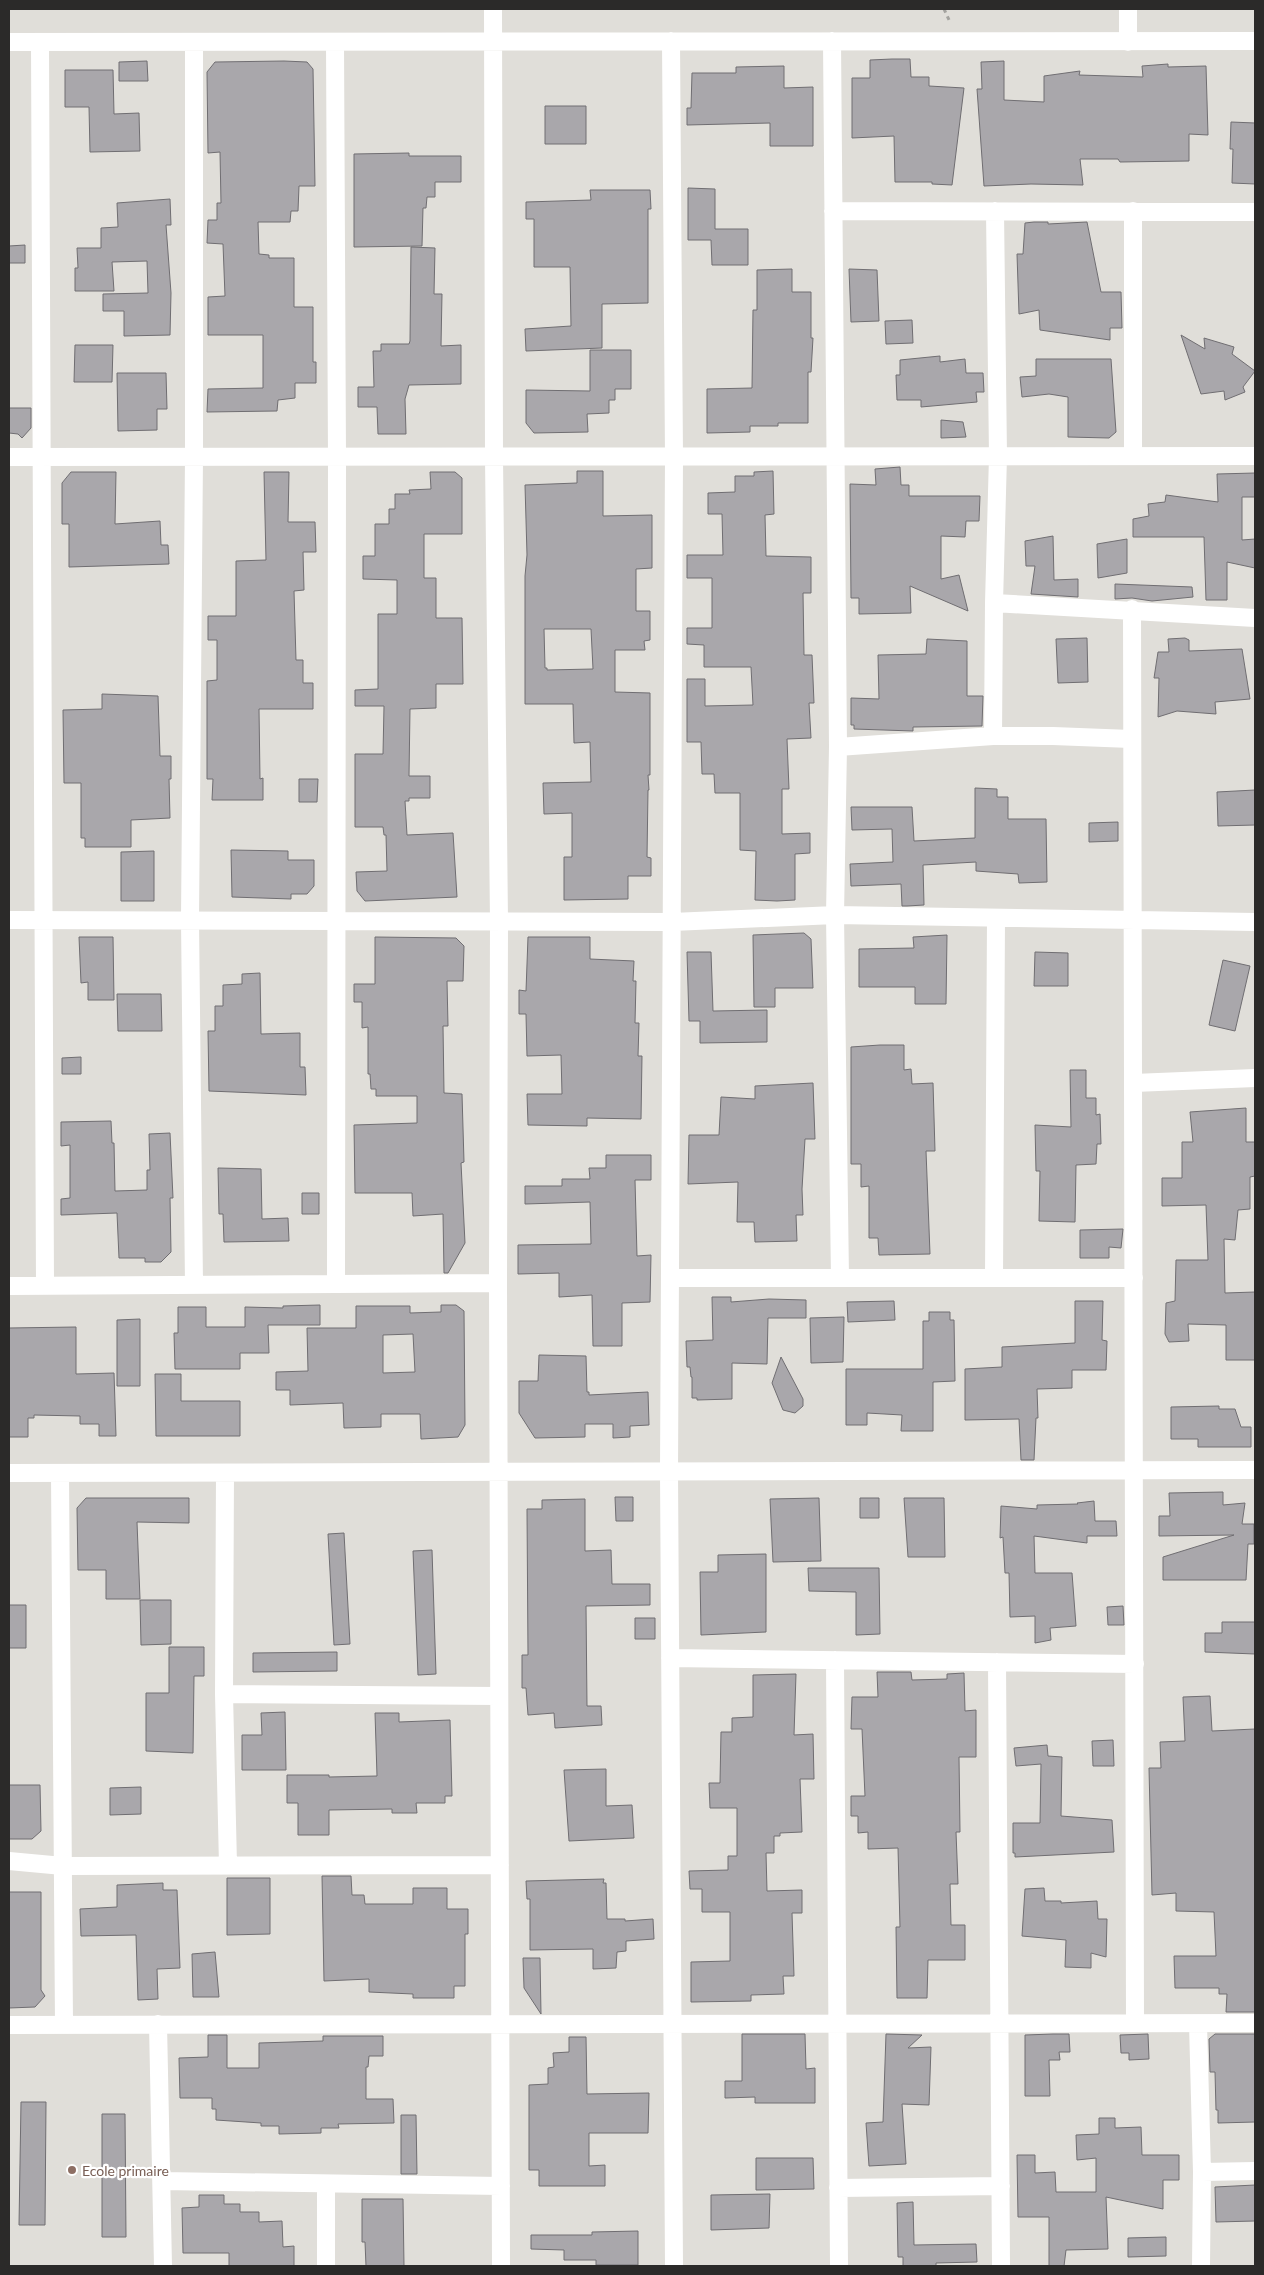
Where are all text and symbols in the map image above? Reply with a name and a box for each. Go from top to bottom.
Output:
place label: Ecole primaire [82,2162,169,2179]
marker: Ecole primaire [66,2164,78,2176]

